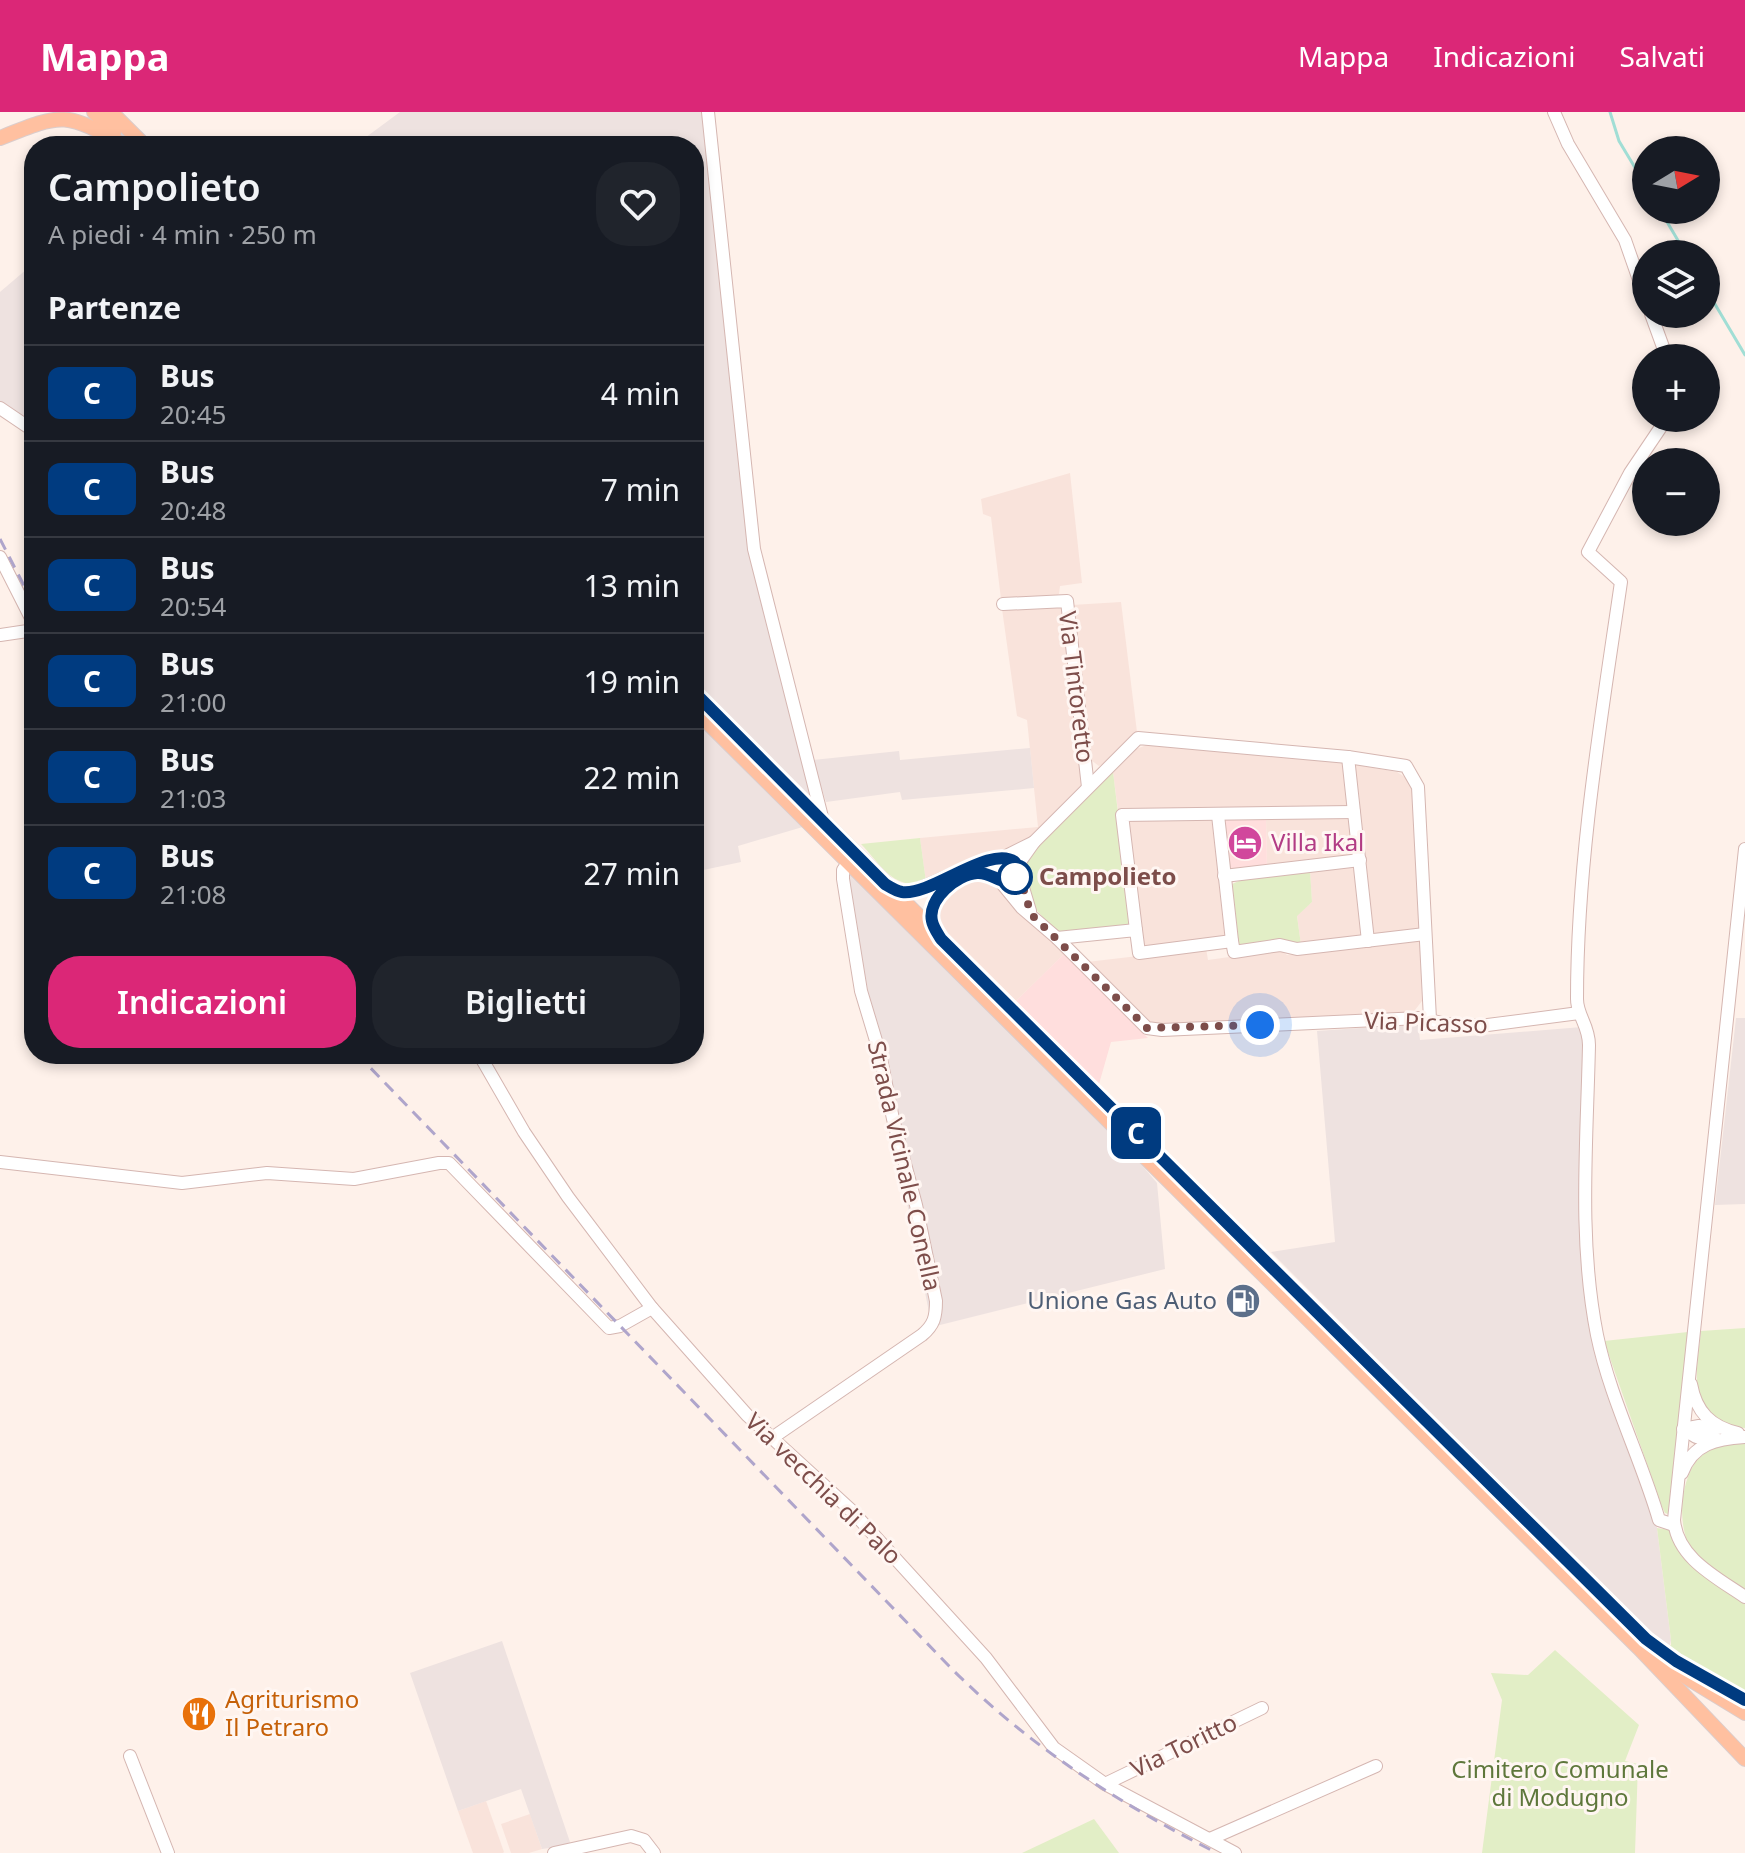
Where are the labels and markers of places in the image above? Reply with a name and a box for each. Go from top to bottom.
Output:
hotel icon: Villa Ikal [1226,824,1264,862]
place label: Villa Ikal [1271,825,1364,858]
place label: Campolieto [1039,859,1176,892]
marker: Campolieto [998,860,1032,894]
fuel station icon: Unione Gas Auto [1224,1282,1262,1320]
place label: Unione Gas Auto [1027,1283,1217,1316]
place label: Agriturismo Il Petraro [225,1682,359,1743]
restaurant icon: Agriturismo Il Petraro [180,1695,218,1733]

